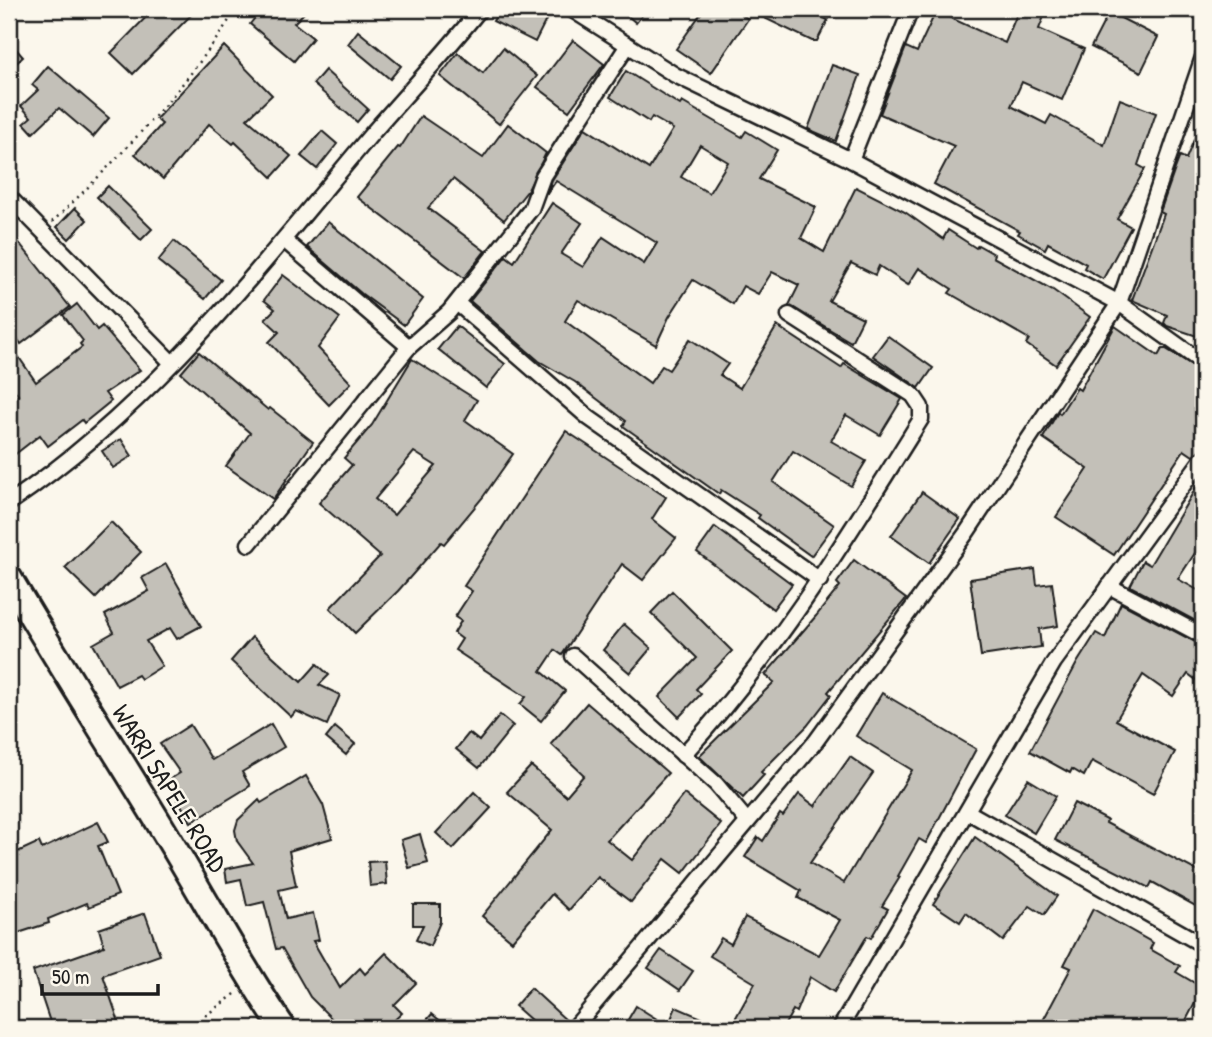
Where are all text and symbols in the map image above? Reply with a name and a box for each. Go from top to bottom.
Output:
street label: WARRI SAPELE ROAD [104,698,236,879]
scale bar [42,953,158,997]
text: 50 m [52,962,89,991]

